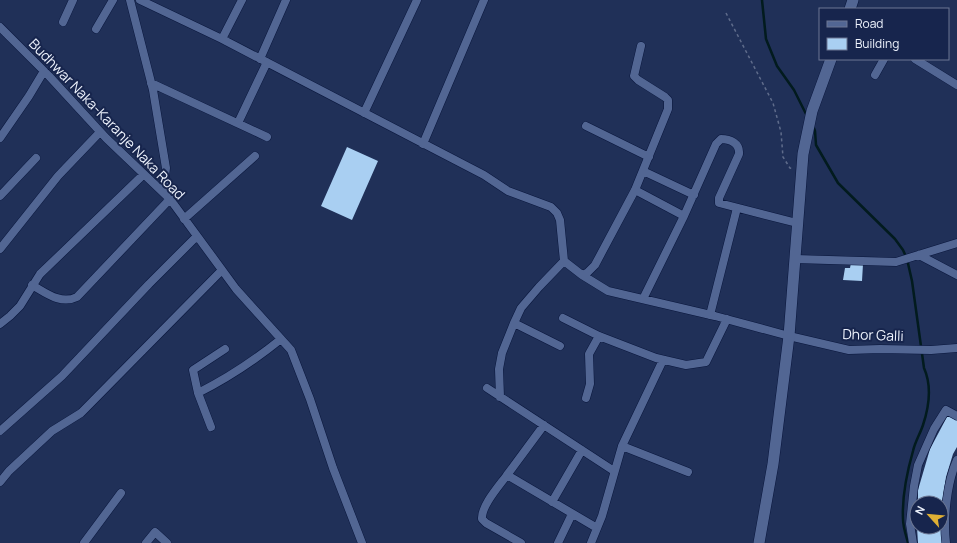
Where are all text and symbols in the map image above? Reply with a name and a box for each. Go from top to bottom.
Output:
legend [819,8,949,60]
text: Road [855,15,883,32]
street label: Budhwar Naka-Karanje Naka Road [25,34,190,203]
text: Building [855,35,899,52]
street label: Dhor Galli [842,324,904,345]
north arrow [909,495,949,535]
text: N [911,503,928,517]

